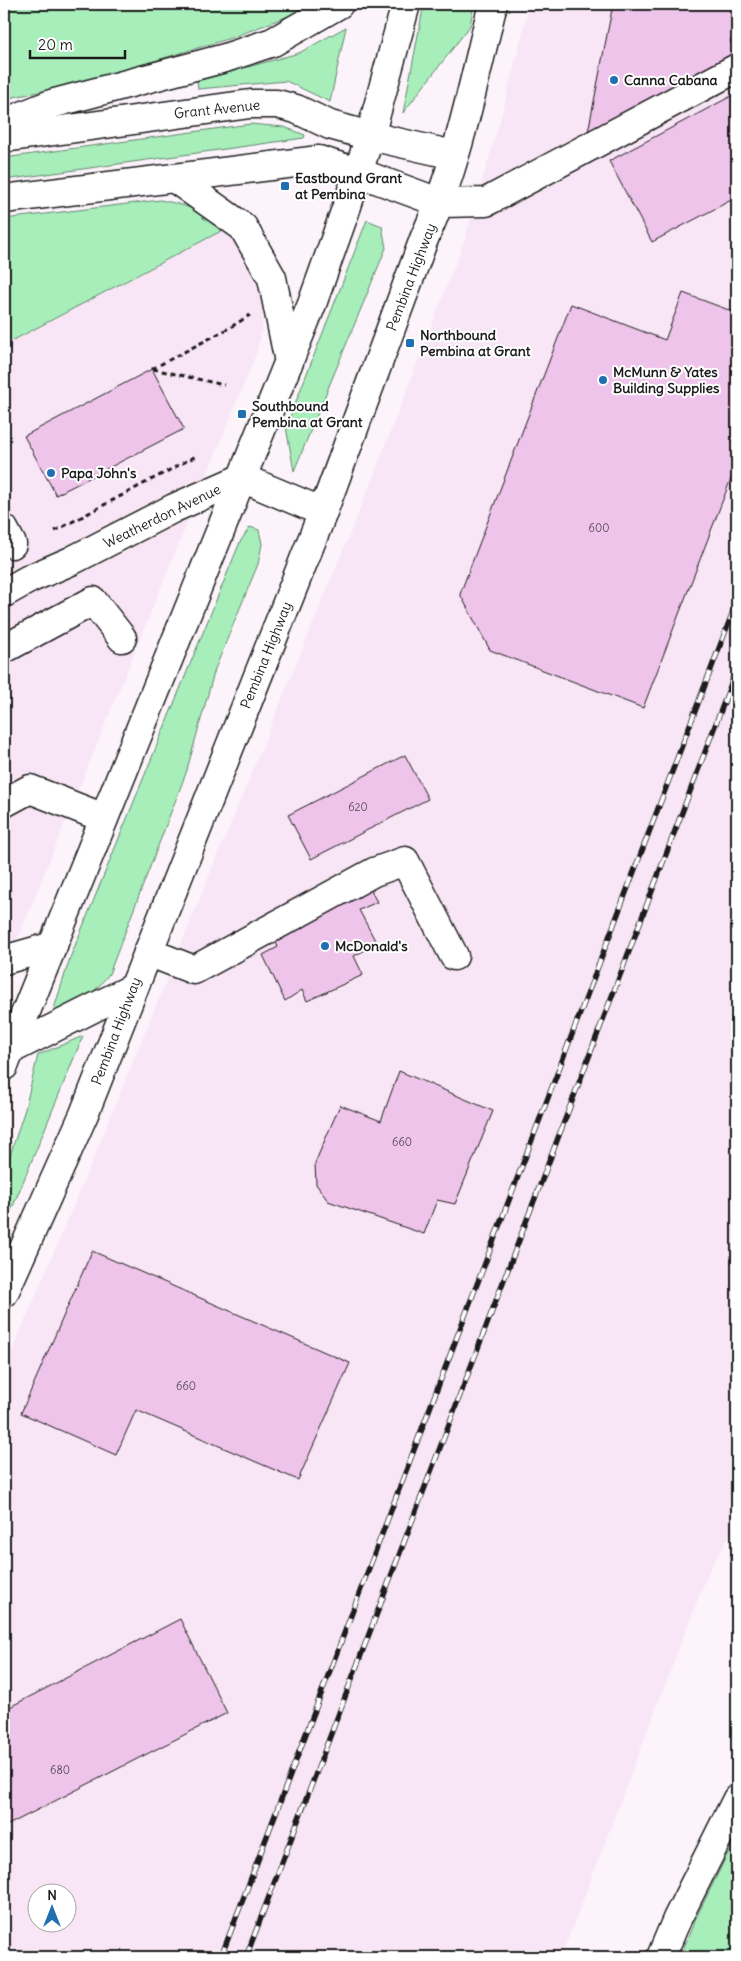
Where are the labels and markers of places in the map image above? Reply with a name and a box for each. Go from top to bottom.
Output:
place label: Canna Cabana [624,71,718,89]
marker: Canna Cabana [608,74,620,86]
place label: Eastbound Grant at Pembina [295,169,402,203]
marker: Eastbound Grant at Pembina [279,180,291,192]
place label: Northbound Pembina at Grant [420,326,531,360]
marker: Northbound Pembina at Grant [404,337,416,349]
place label: McMunn & Yates Building Supplies [613,363,720,397]
marker: McMunn & Yates Building Supplies [597,374,609,386]
place label: Southbound Pembina at Grant [252,397,363,431]
marker: Southbound Pembina at Grant [236,408,248,420]
place label: Papa John's [61,464,137,482]
marker: Papa John's [45,467,57,479]
place label: McDonald's [335,937,408,955]
marker: McDonald's [319,940,331,952]

